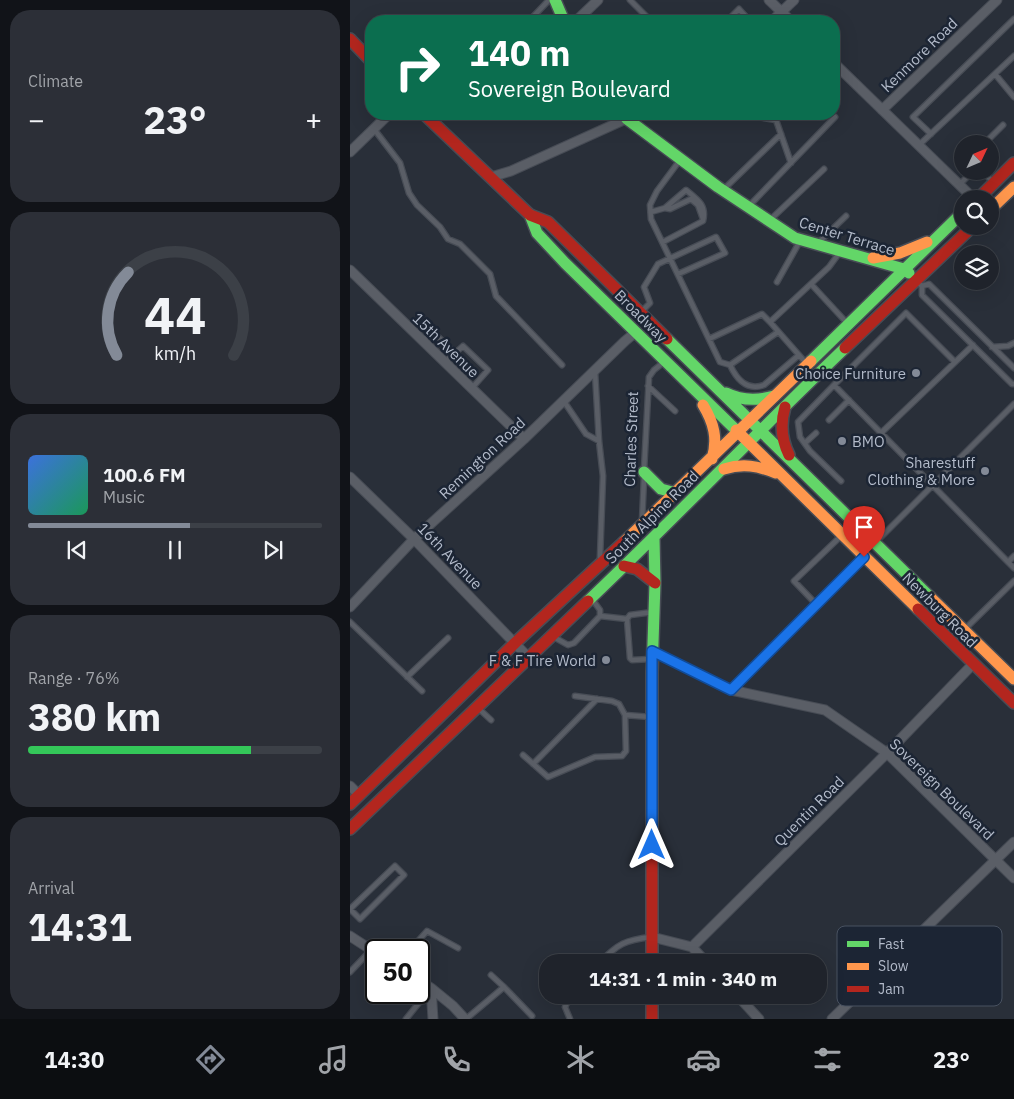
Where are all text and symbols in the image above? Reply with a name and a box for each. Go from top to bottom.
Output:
street label: Kenmore Road [877,14,961,96]
text: 140 m [468,30,571,76]
icon: right [385,35,450,100]
text: Climate [28,71,83,91]
text: Sovereign Boulevard [468,74,671,103]
text: 23° [143,95,207,144]
text: − [28,101,45,138]
text: + [305,101,322,138]
north arrow [954,135,999,180]
map controls [954,135,999,290]
button: search [954,190,999,235]
street label: Center Terrace [797,212,897,260]
button: layers [954,245,999,290]
text: 44 [144,281,206,348]
street label: Broadway [611,286,672,347]
street label: 15th Avenue [409,308,483,382]
text: km/h [154,342,196,365]
place label: Choice Furniture [795,364,906,383]
marker: Choice Furniture [910,367,922,379]
street label: Charles Street [620,391,642,487]
street label: Remington Road [435,413,529,503]
place label: BMO [852,432,885,451]
marker: BMO [836,435,848,447]
place label: Sharestuff Clothing & More [867,453,975,489]
text: 100.6 FM [103,463,186,487]
marker: Sharestuff Clothing & More [979,465,991,477]
street label: South Alpine Road [601,466,703,568]
text: Music [103,487,145,507]
pin [843,506,885,557]
icon: arrive [850,513,878,541]
street label: 16th Avenue [413,519,487,593]
icon: previous [63,536,91,564]
icon: pause [161,536,189,564]
icon: next [259,536,287,564]
street label: Newburg Road [898,568,982,652]
place label: F & F Tire World [489,651,596,670]
marker: F & F Tire World [600,654,612,666]
text: Range · 76% [28,668,120,688]
text: 380 km [28,692,161,741]
street label: Sovereign Boulevard [886,734,998,844]
street label: Quentin Road [770,772,848,850]
position arrow [625,818,677,870]
text: Arrival [28,878,75,898]
text: 14:31 [28,902,132,951]
legend [837,926,1002,1006]
text: Fast [878,935,904,953]
speed limit sign: 50 [365,939,430,1004]
text: Slow [878,957,909,975]
text: 14:31 · 1 min · 340 m [589,967,777,991]
text: Jam [878,980,905,998]
icon: directions [193,1042,228,1077]
icon: music [316,1042,351,1077]
icon: phone [439,1042,474,1077]
icon: climate [563,1042,598,1077]
icon: car [686,1042,721,1077]
icon: filters [810,1042,845,1077]
text: 14:30 [44,1045,104,1074]
text: 23° [933,1045,970,1074]

